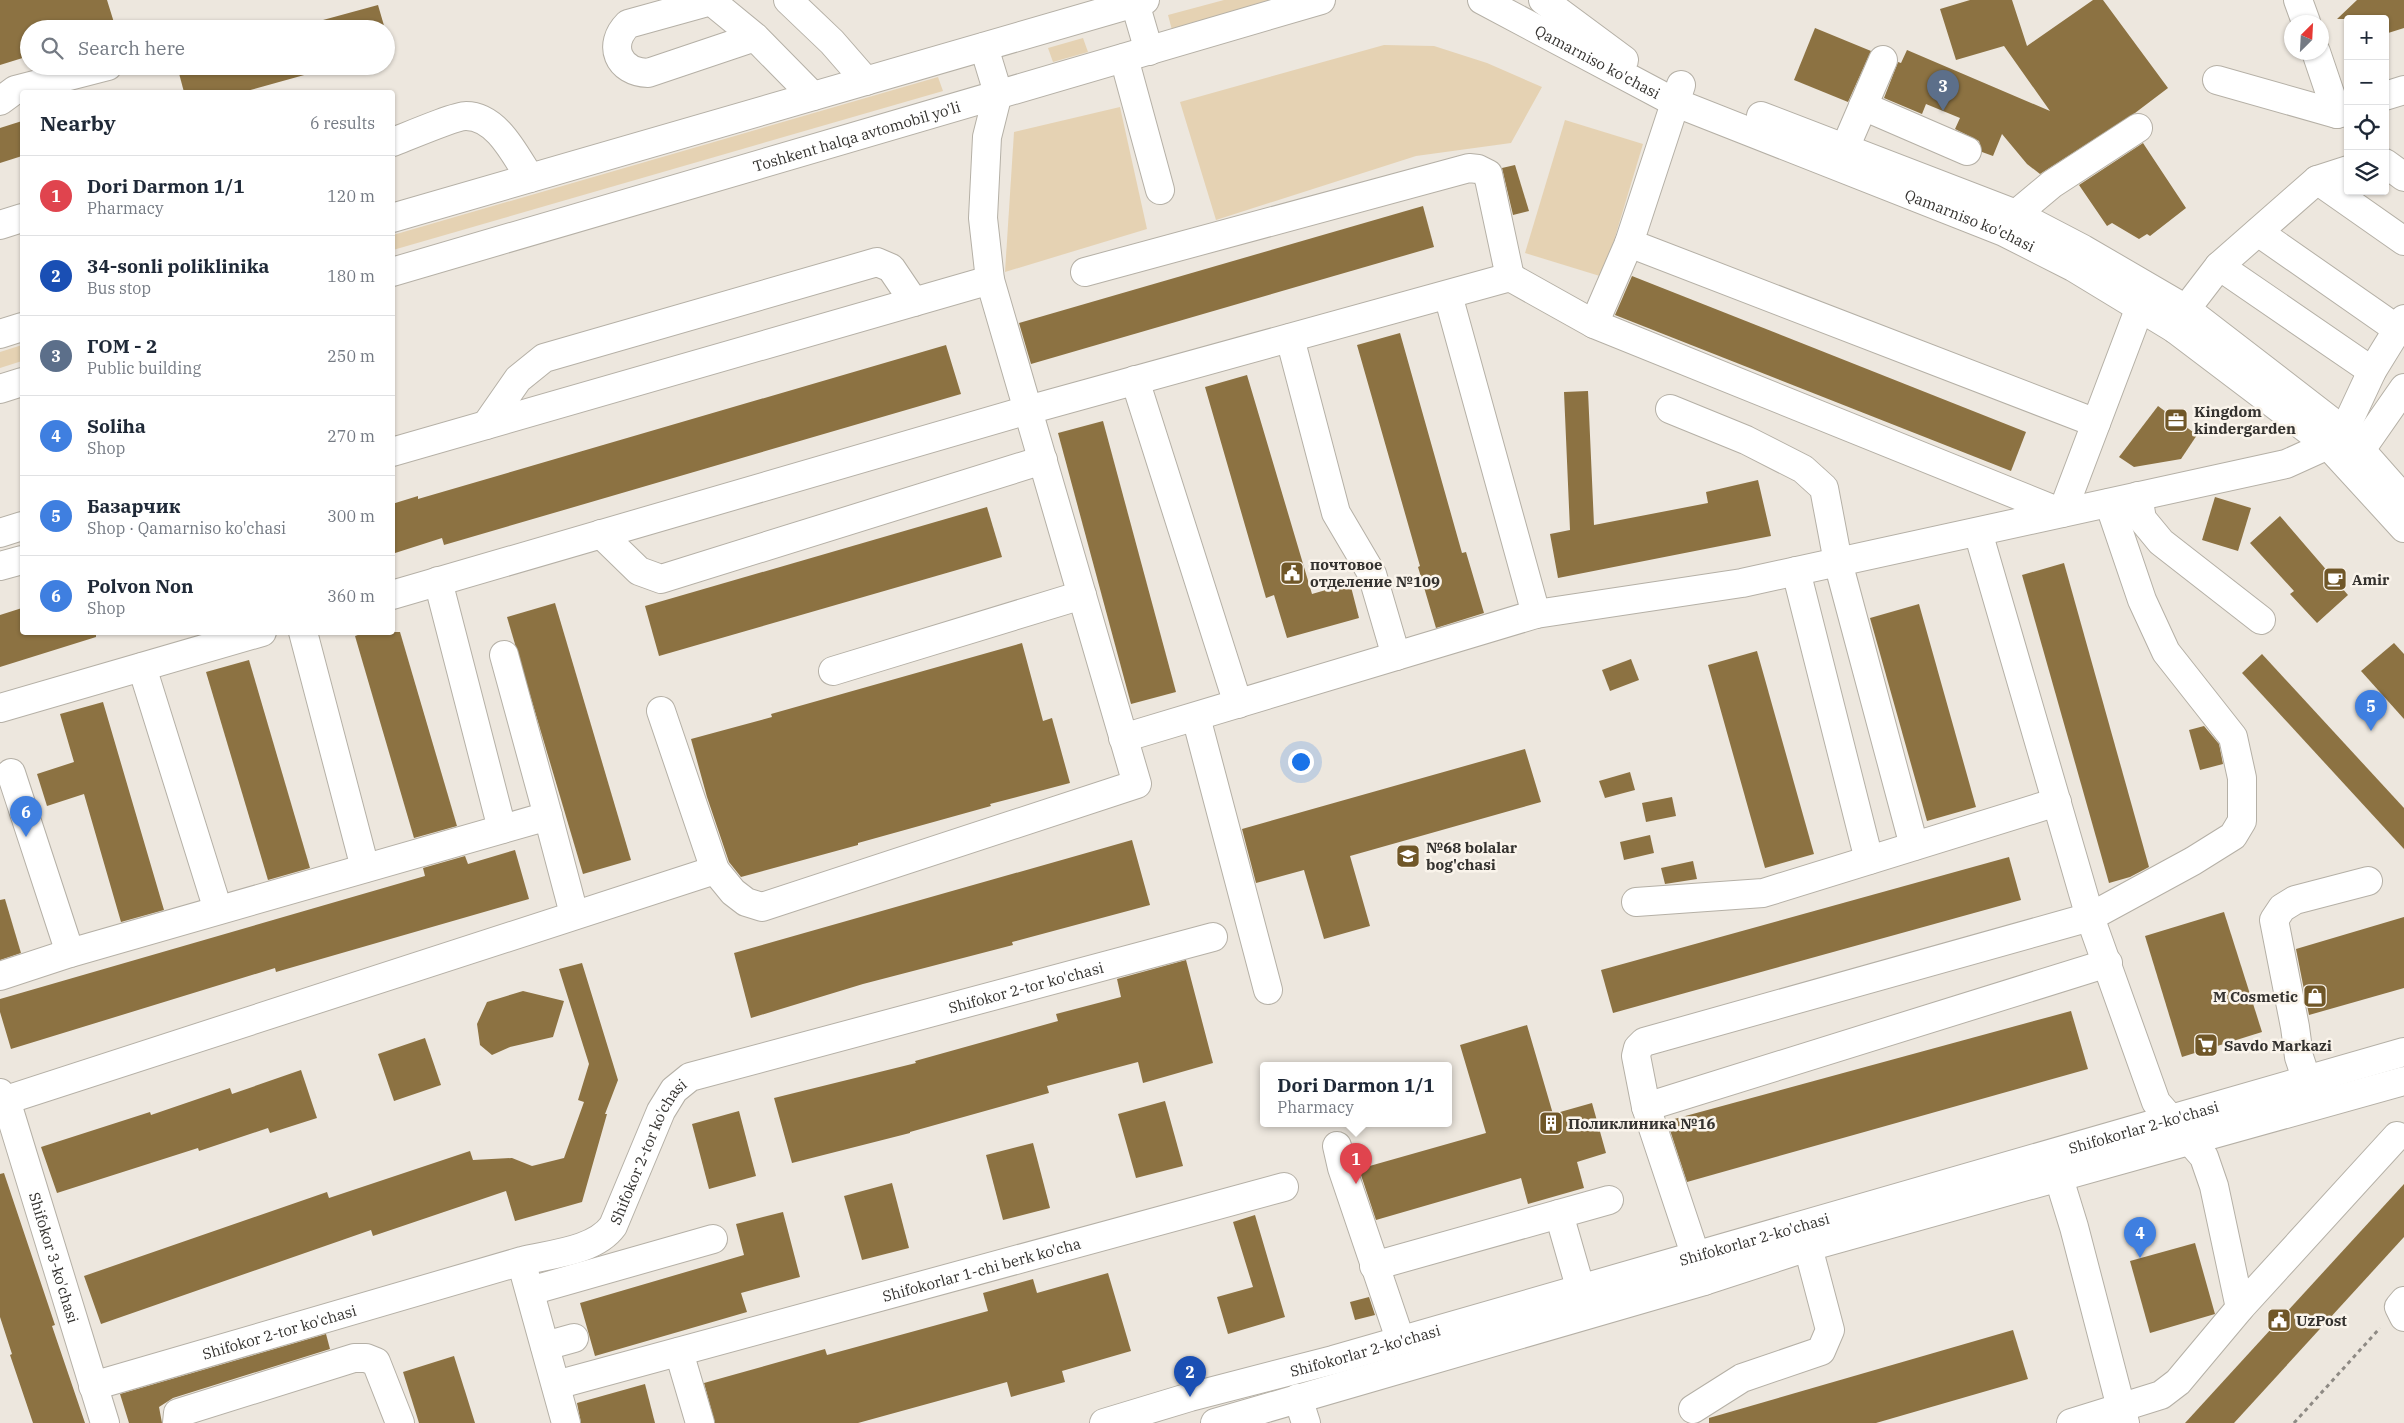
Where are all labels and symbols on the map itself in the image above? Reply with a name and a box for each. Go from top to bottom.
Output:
north arrow [2284,15,2329,60]
street label: Qamarniso ko'chasi [1532,20,1664,103]
pin: 3 [1927,70,1959,111]
street label: Toshkent halqa avtomobil yo'li [751,97,963,175]
street label: Qamarniso ko'chasi [1902,184,2038,256]
place label: Kingdom kindergarden [2194,402,2296,438]
office icon: Kingdom kindergarden [2163,407,2189,433]
place label: почтовое отделение №109 [1310,555,1440,591]
public building icon: почтовое отделение №109 [1279,560,1305,586]
cafe icon: Amir [2322,566,2348,592]
place label: Amir [2352,570,2390,589]
pin: 5 [2355,690,2387,731]
your location [1288,749,1314,775]
pin: 6 [10,796,42,837]
place label: №68 bolalar bog'chasi [1426,838,1518,874]
school or university icon: №68 bolalar bog'chasi [1395,843,1421,869]
street label: Shifokor 2-tor ko'chasi [946,957,1106,1017]
shop icon: M Cosmetic [2302,983,2328,1009]
place label: M Cosmetic [2213,987,2298,1006]
supermarket icon: Savdo Markazi [2193,1032,2219,1058]
place label: Savdo Markazi [2224,1036,2332,1055]
street label: Shifokor 2-tor ko'chasi [605,1074,690,1227]
street label: Shifokorlar 2-ko'chasi [2066,1096,2221,1157]
building icon: Поликлиника №16 [1538,1110,1564,1136]
place label: Поликлиника №16 [1568,1114,1715,1133]
pin: 1 [1340,1143,1372,1184]
street label: Shifokor 3-ko'chasi [25,1190,83,1326]
street label: Shifokorlar 2-ko'chasi [1677,1208,1832,1269]
pin: 4 [2124,1217,2156,1258]
street label: Shifokorlar 1-chi berk ko'cha [880,1233,1083,1305]
street label: Shifokor 2-tor ko'chasi [200,1300,359,1363]
public building icon: UzPost [2266,1307,2292,1333]
place label: UzPost [2296,1311,2347,1330]
street label: Shifokorlar 2-ko'chasi [1288,1320,1443,1380]
pin: 2 [1174,1356,1206,1397]

